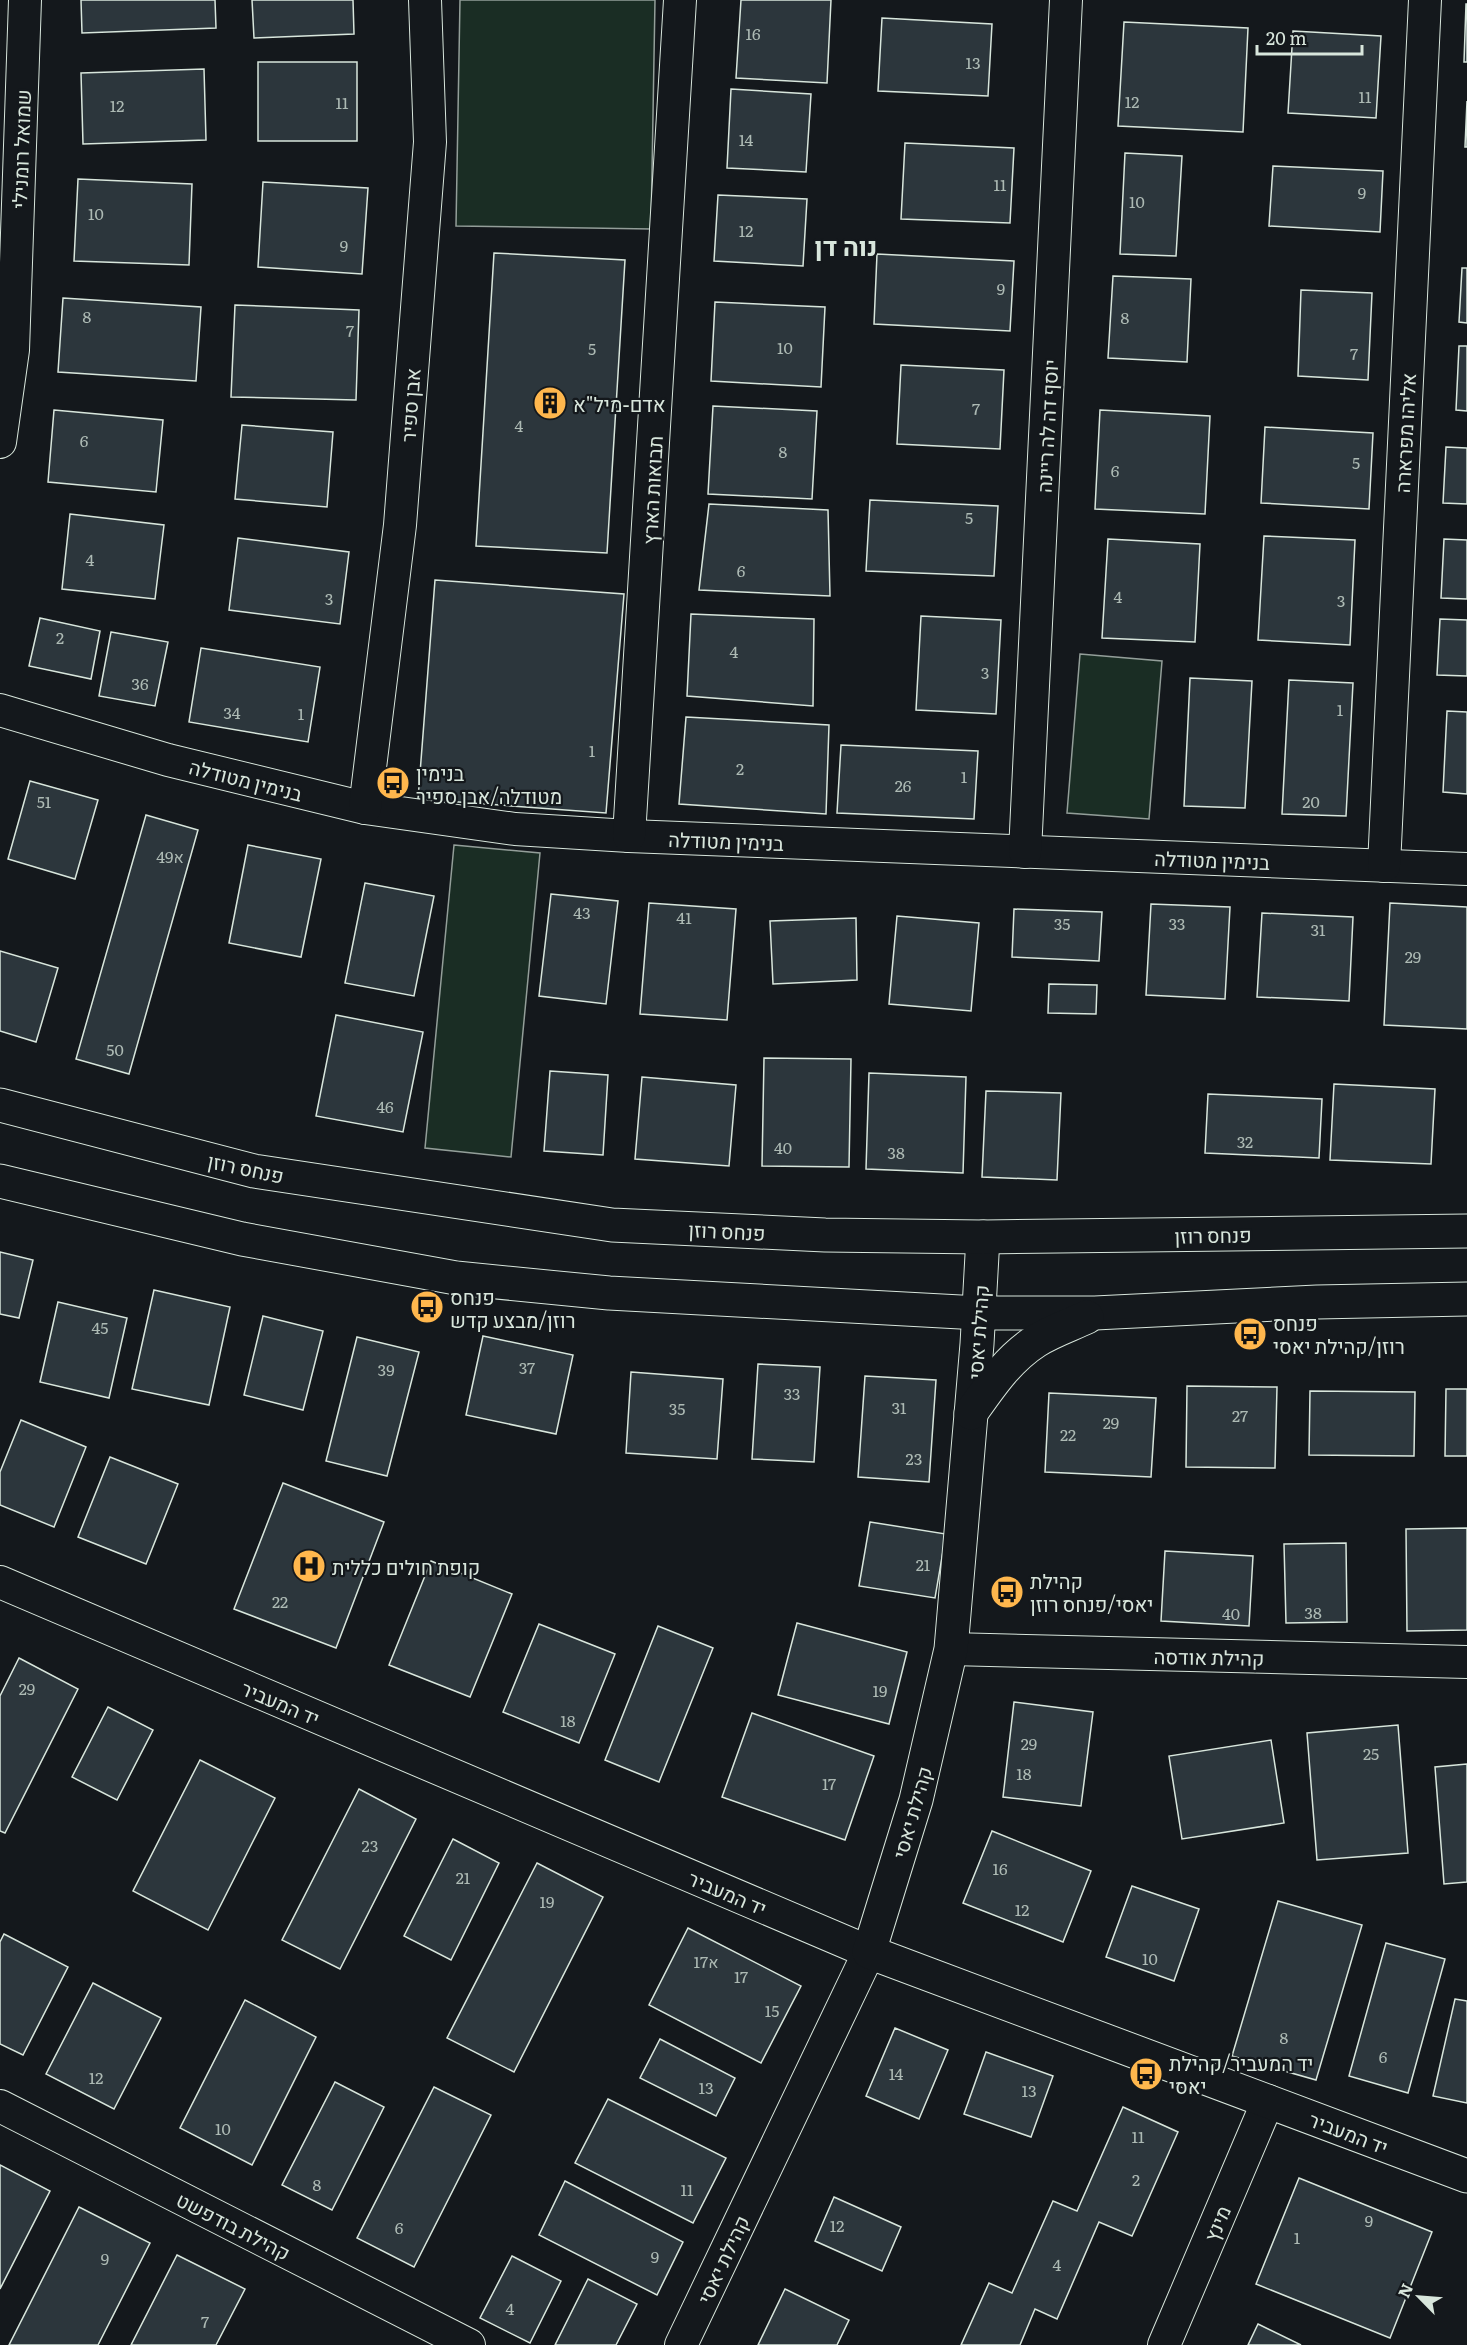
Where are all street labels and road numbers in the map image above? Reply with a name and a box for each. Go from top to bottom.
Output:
street label: שמואל רומנילי [3,89,37,209]
street label: יוסף דה לה ריינה [1028,358,1064,494]
street label: אבן ספיר [391,367,427,443]
street label: אליהו מפרארה [1386,372,1422,494]
street label: תבואות הארץ [633,435,669,545]
street label: בנימין מטודלה [186,750,306,808]
street label: בנימין מטודלה [668,823,785,857]
street label: בנימין מטודלה [1154,842,1271,876]
street label: פנחס רוזן [205,1144,287,1190]
street label: פנחס רוזן [688,1213,766,1247]
street label: פנחס רוזן [1174,1218,1252,1250]
street label: קהילת יאסי [959,1284,995,1380]
street label: קהילת אודסה [1153,1640,1265,1672]
street label: יד המעביר [237,1672,325,1732]
street label: קהילת יאסי [884,1762,938,1862]
street label: יד המעביר [684,1862,772,1922]
street label: יד המעביר [1305,2103,1393,2161]
street label: קהילת בודפשט [172,2183,296,2267]
street label: מינץ [1195,2200,1237,2246]
street label: קהילת יאסי [688,2210,756,2308]

